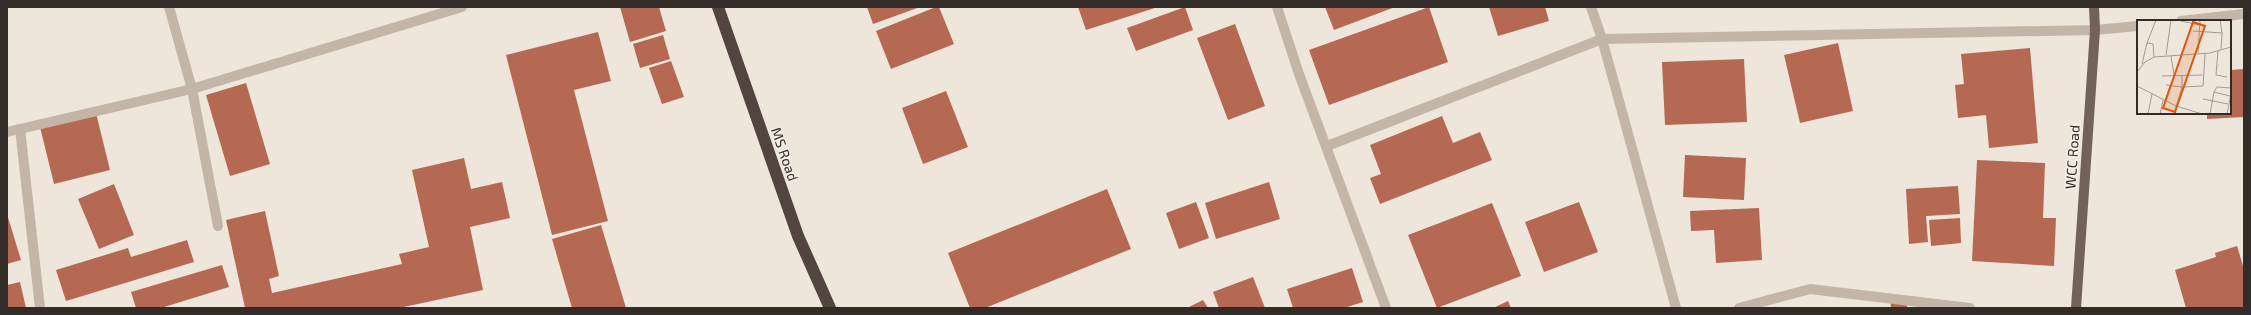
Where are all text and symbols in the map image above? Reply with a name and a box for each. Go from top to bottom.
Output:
inset map [2137,20,2231,114]
street label: WCC Road [2061,124,2083,190]
street label: MS Road [768,125,802,183]

